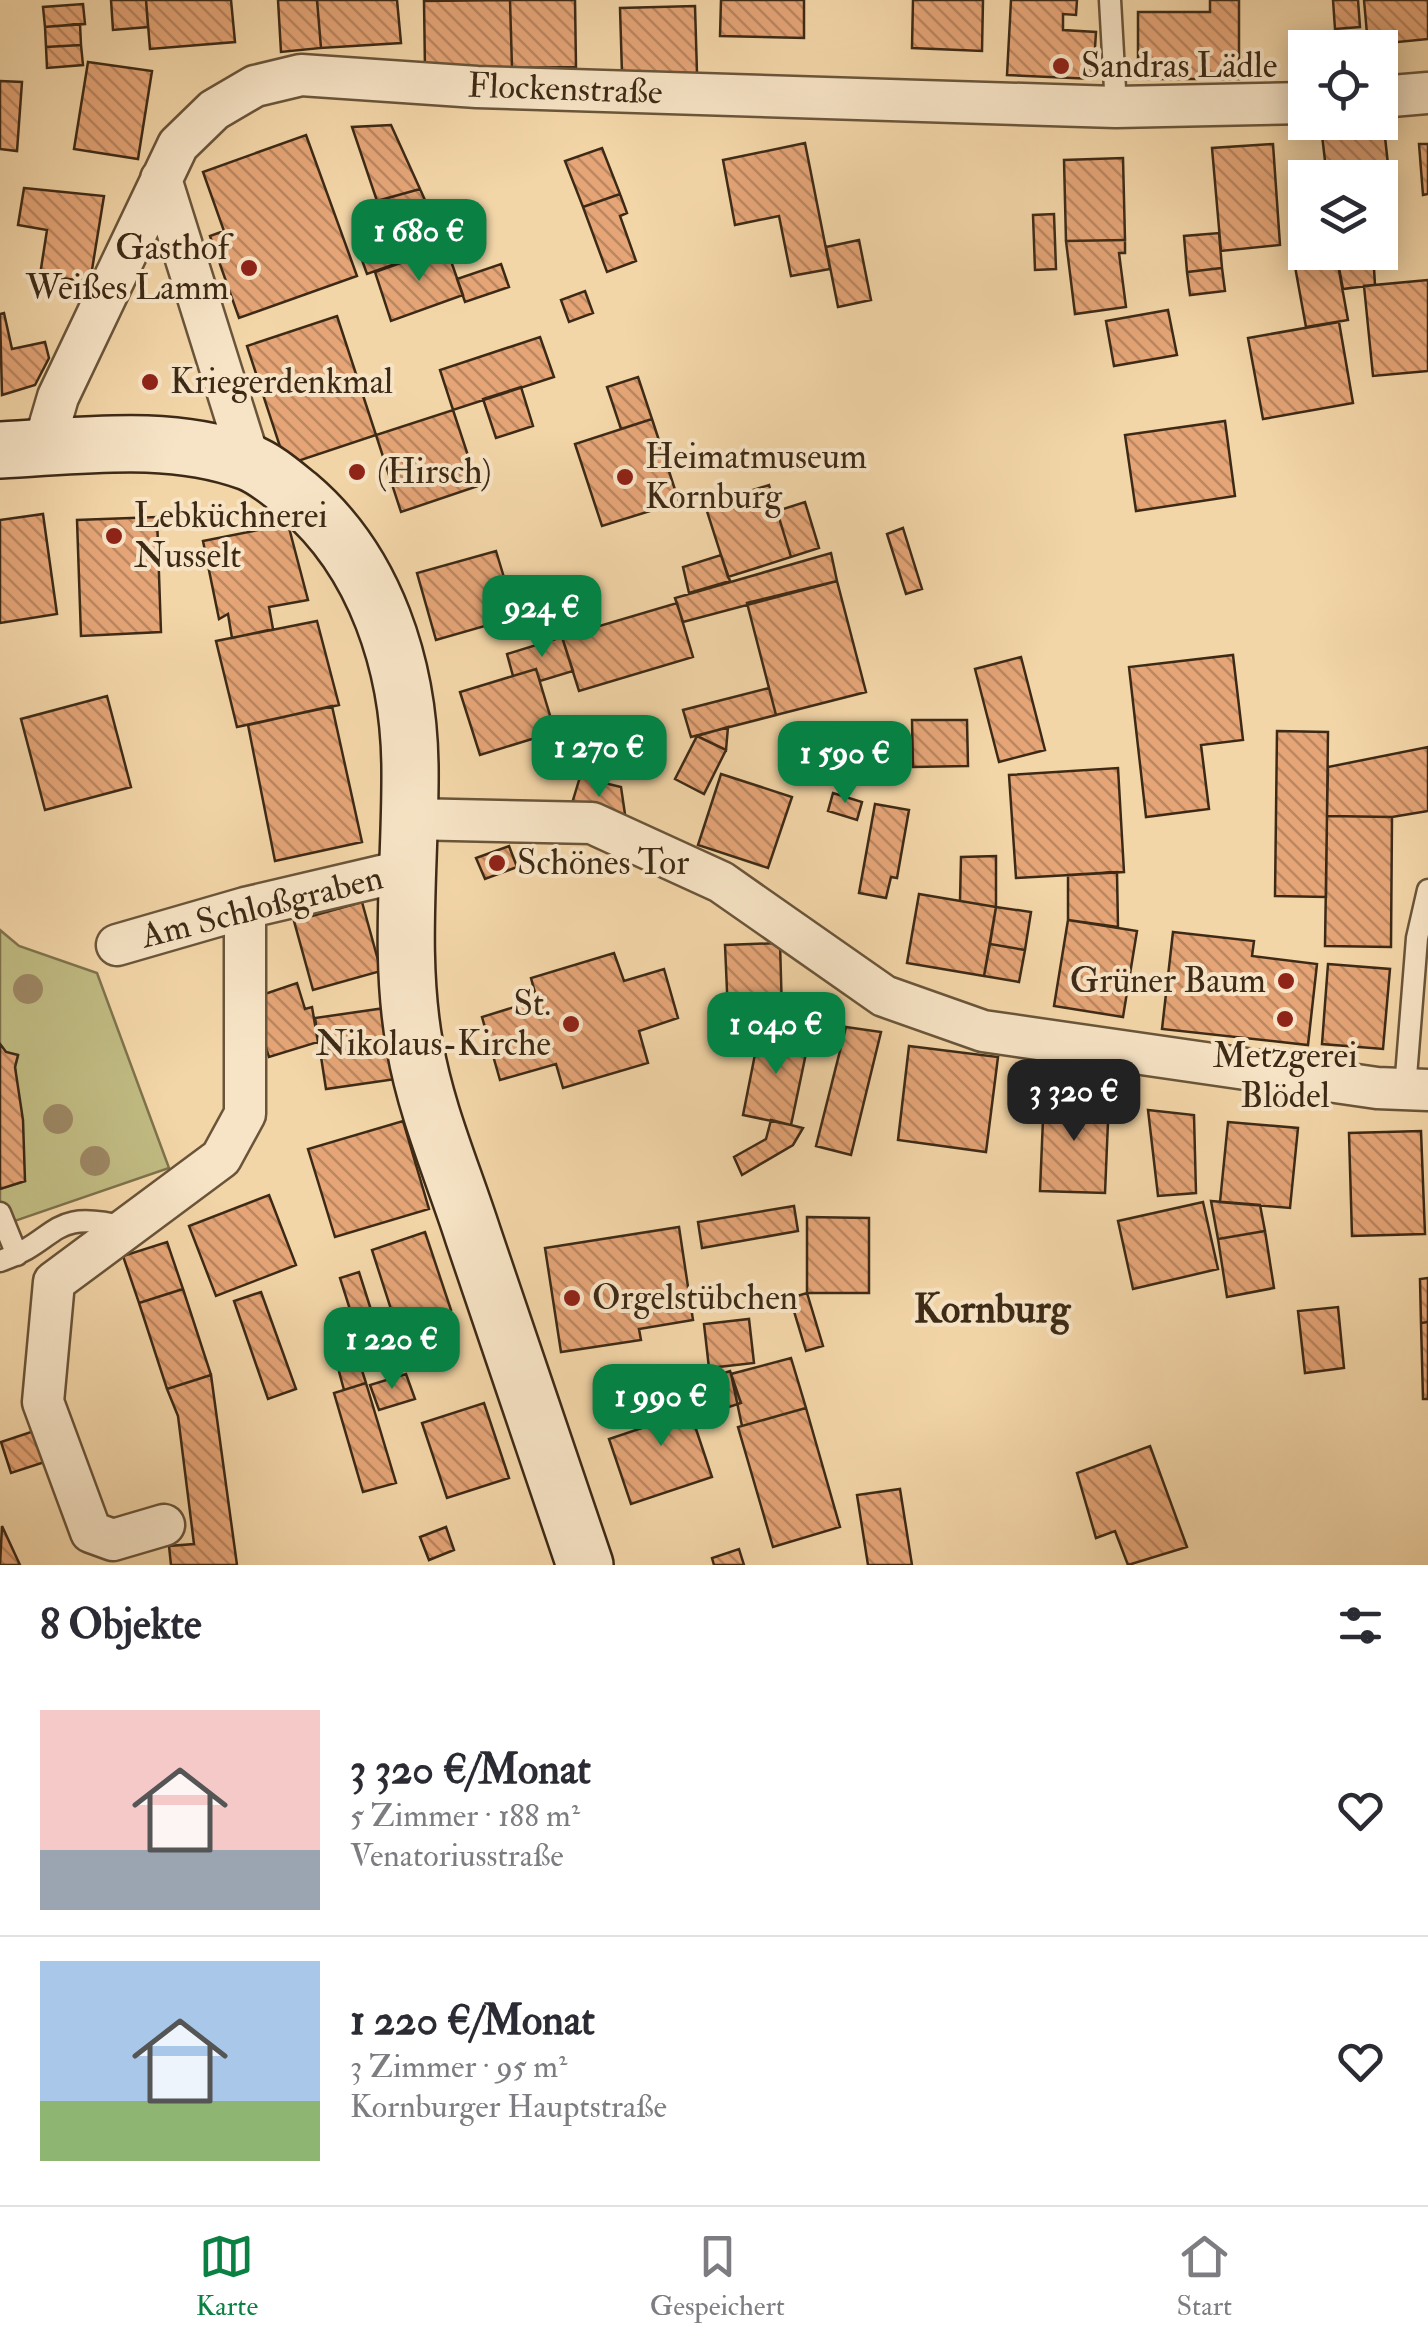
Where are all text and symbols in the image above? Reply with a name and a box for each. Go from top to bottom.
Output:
map controls [1288,30,1398,270]
button: locate [1288,30,1398,140]
place label: Sandras Lädle [1081,44,1277,88]
marker: Sandras Lädle [1050,55,1072,77]
street label: Flockenstraße [467,64,663,114]
button: layers [1288,160,1398,270]
pin: 1 680 € [327,199,511,284]
text: 1 680 € [373,211,465,251]
place label: Gasthof Weißes Lamm [25,226,234,310]
marker: Gasthof Weißes Lamm [238,257,260,279]
place label: Kriegerdenkmal [170,360,393,404]
marker: Kriegerdenkmal [139,371,161,393]
place label: Heimatmuseum Kornburg [645,435,867,519]
place label: (Hirsch) [377,450,492,494]
marker: (Hirsch) [346,461,368,483]
marker: Heimatmuseum Kornburg [614,466,636,488]
place label: Lebküchnerei Nusselt [134,494,328,578]
marker: Lebküchnerei Nusselt [103,525,125,547]
pin: 924 € [472,575,612,660]
text: 924 € [504,587,580,627]
pin: 1 270 € [507,715,691,800]
pin: 1 590 € [753,721,937,806]
text: 1 270 € [554,727,644,767]
text: 1 590 € [800,733,890,773]
place label: Schönes Tor [517,841,689,885]
marker: Schönes Tor [486,852,508,874]
street label: Am Schloßgraben [136,856,387,959]
place label: Grüner Baum [1070,959,1266,1003]
marker: Grüner Baum [1275,970,1297,992]
place label: St. Nikolaus-Kirche [316,982,551,1066]
pin: 1 040 € [684,992,868,1077]
text: 1 040 € [729,1004,823,1044]
marker: Metzgerei Blödel [1274,1008,1296,1030]
marker: St. Nikolaus-Kirche [560,1013,582,1035]
place label: Metzgerei Blödel [1213,1034,1357,1118]
pin: 3 320 € [982,1059,1166,1144]
text: 3 320 € [1029,1071,1119,1111]
place label: Orgelstübchen [592,1276,798,1320]
district label: Kornburg [914,1284,1072,1335]
marker: Orgelstübchen [561,1287,583,1309]
pin: 1 220 € [300,1307,484,1392]
text: 1 220 € [346,1319,438,1359]
pin: 1 990 € [569,1364,753,1449]
text: 1 990 € [615,1376,707,1416]
icon: filters [1333,1598,1388,1653]
text: 8 Objekte [40,1599,201,1651]
text: 3 320 €/Monat [350,1744,591,1796]
icon: home [120,1750,240,1870]
icon: heart [1333,1783,1388,1838]
text: 5 Zimmer · 188 m² [350,1796,580,1836]
text: Venatoriusstraße [350,1836,564,1876]
text: 1 220 €/Monat [350,1995,595,2047]
icon: home [120,2001,240,2121]
icon: heart [1333,2034,1388,2089]
text: 3 Zimmer · 95 m² [350,2047,567,2087]
text: Kornburger Hauptstraße [350,2087,667,2127]
tab: Karte [196,2229,258,2324]
tab: Gespeichert [650,2229,785,2324]
tab: Start [1177,2229,1232,2324]

